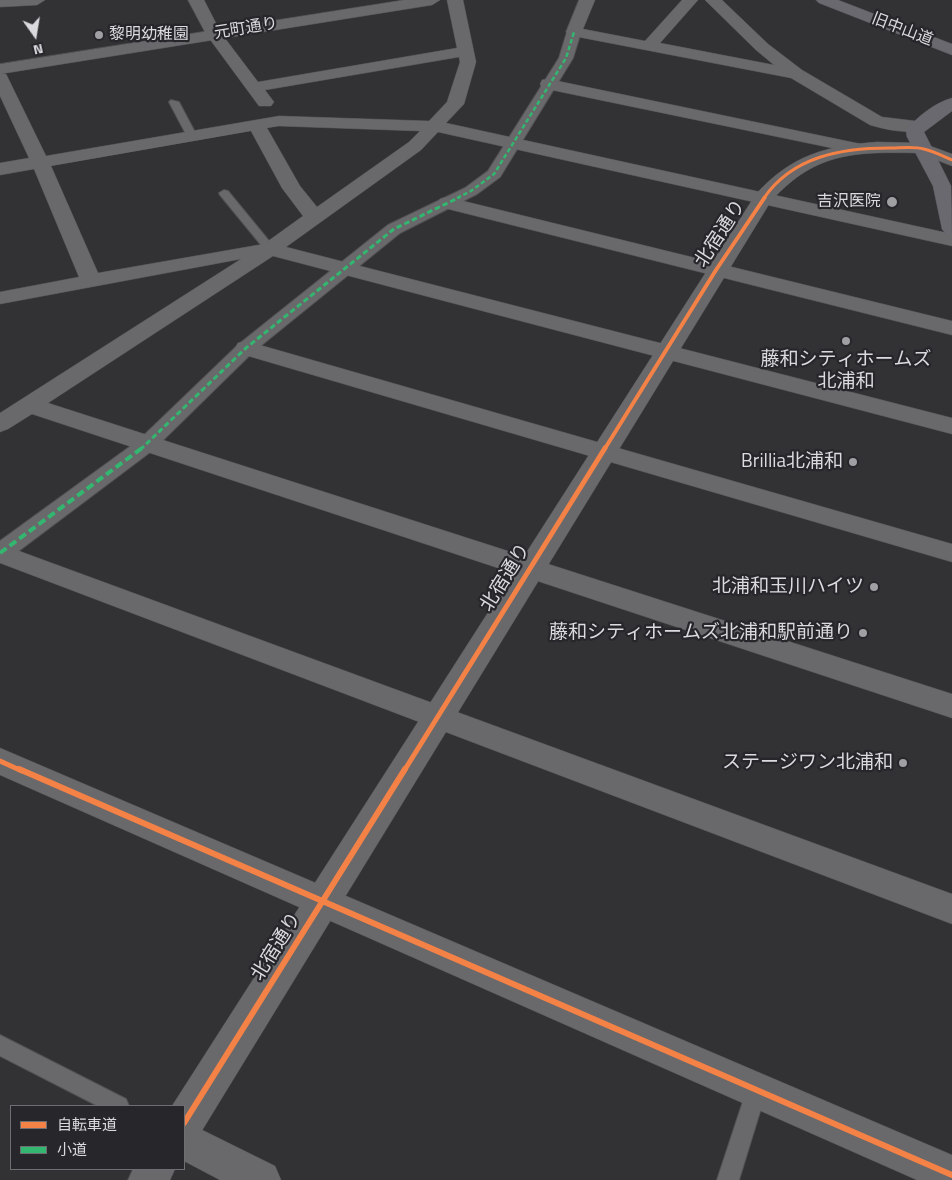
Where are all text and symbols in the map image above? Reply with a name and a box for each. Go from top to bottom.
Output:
north arrow [10,10,60,60]
street label: 旧中山道 [869,10,935,50]
street label: 元町通り [213,15,279,43]
place label: 黎明幼稚園 [109,25,189,45]
marker: 黎明幼稚園 [93,29,105,41]
text: N [31,39,46,61]
place label: 吉沢医院 [817,192,881,212]
marker: 吉沢医院 [885,195,899,209]
street label: 北宿通り [691,196,751,272]
marker: 藤和シティホームズ 北浦和 [840,335,852,347]
place label: 藤和シティホームズ 北浦和 [761,349,931,393]
place label: Brillia北浦和 [741,451,843,473]
marker: Brillia北浦和 [847,456,859,468]
street label: 北宿通り [476,540,536,616]
place label: 北浦和玉川ハイツ [712,576,864,598]
marker: 北浦和玉川ハイツ [868,581,880,593]
place label: 藤和シティホームズ北浦和駅前通り [549,622,853,644]
marker: 藤和シティホームズ北浦和駅前通り [857,627,869,639]
place label: ステージワン北浦和 [722,752,893,774]
marker: ステージワン北浦和 [897,757,909,769]
street label: 北宿通り [247,909,307,985]
legend [10,1105,185,1170]
text: 自転車道 [57,1113,117,1136]
text: 小道 [57,1138,87,1161]

